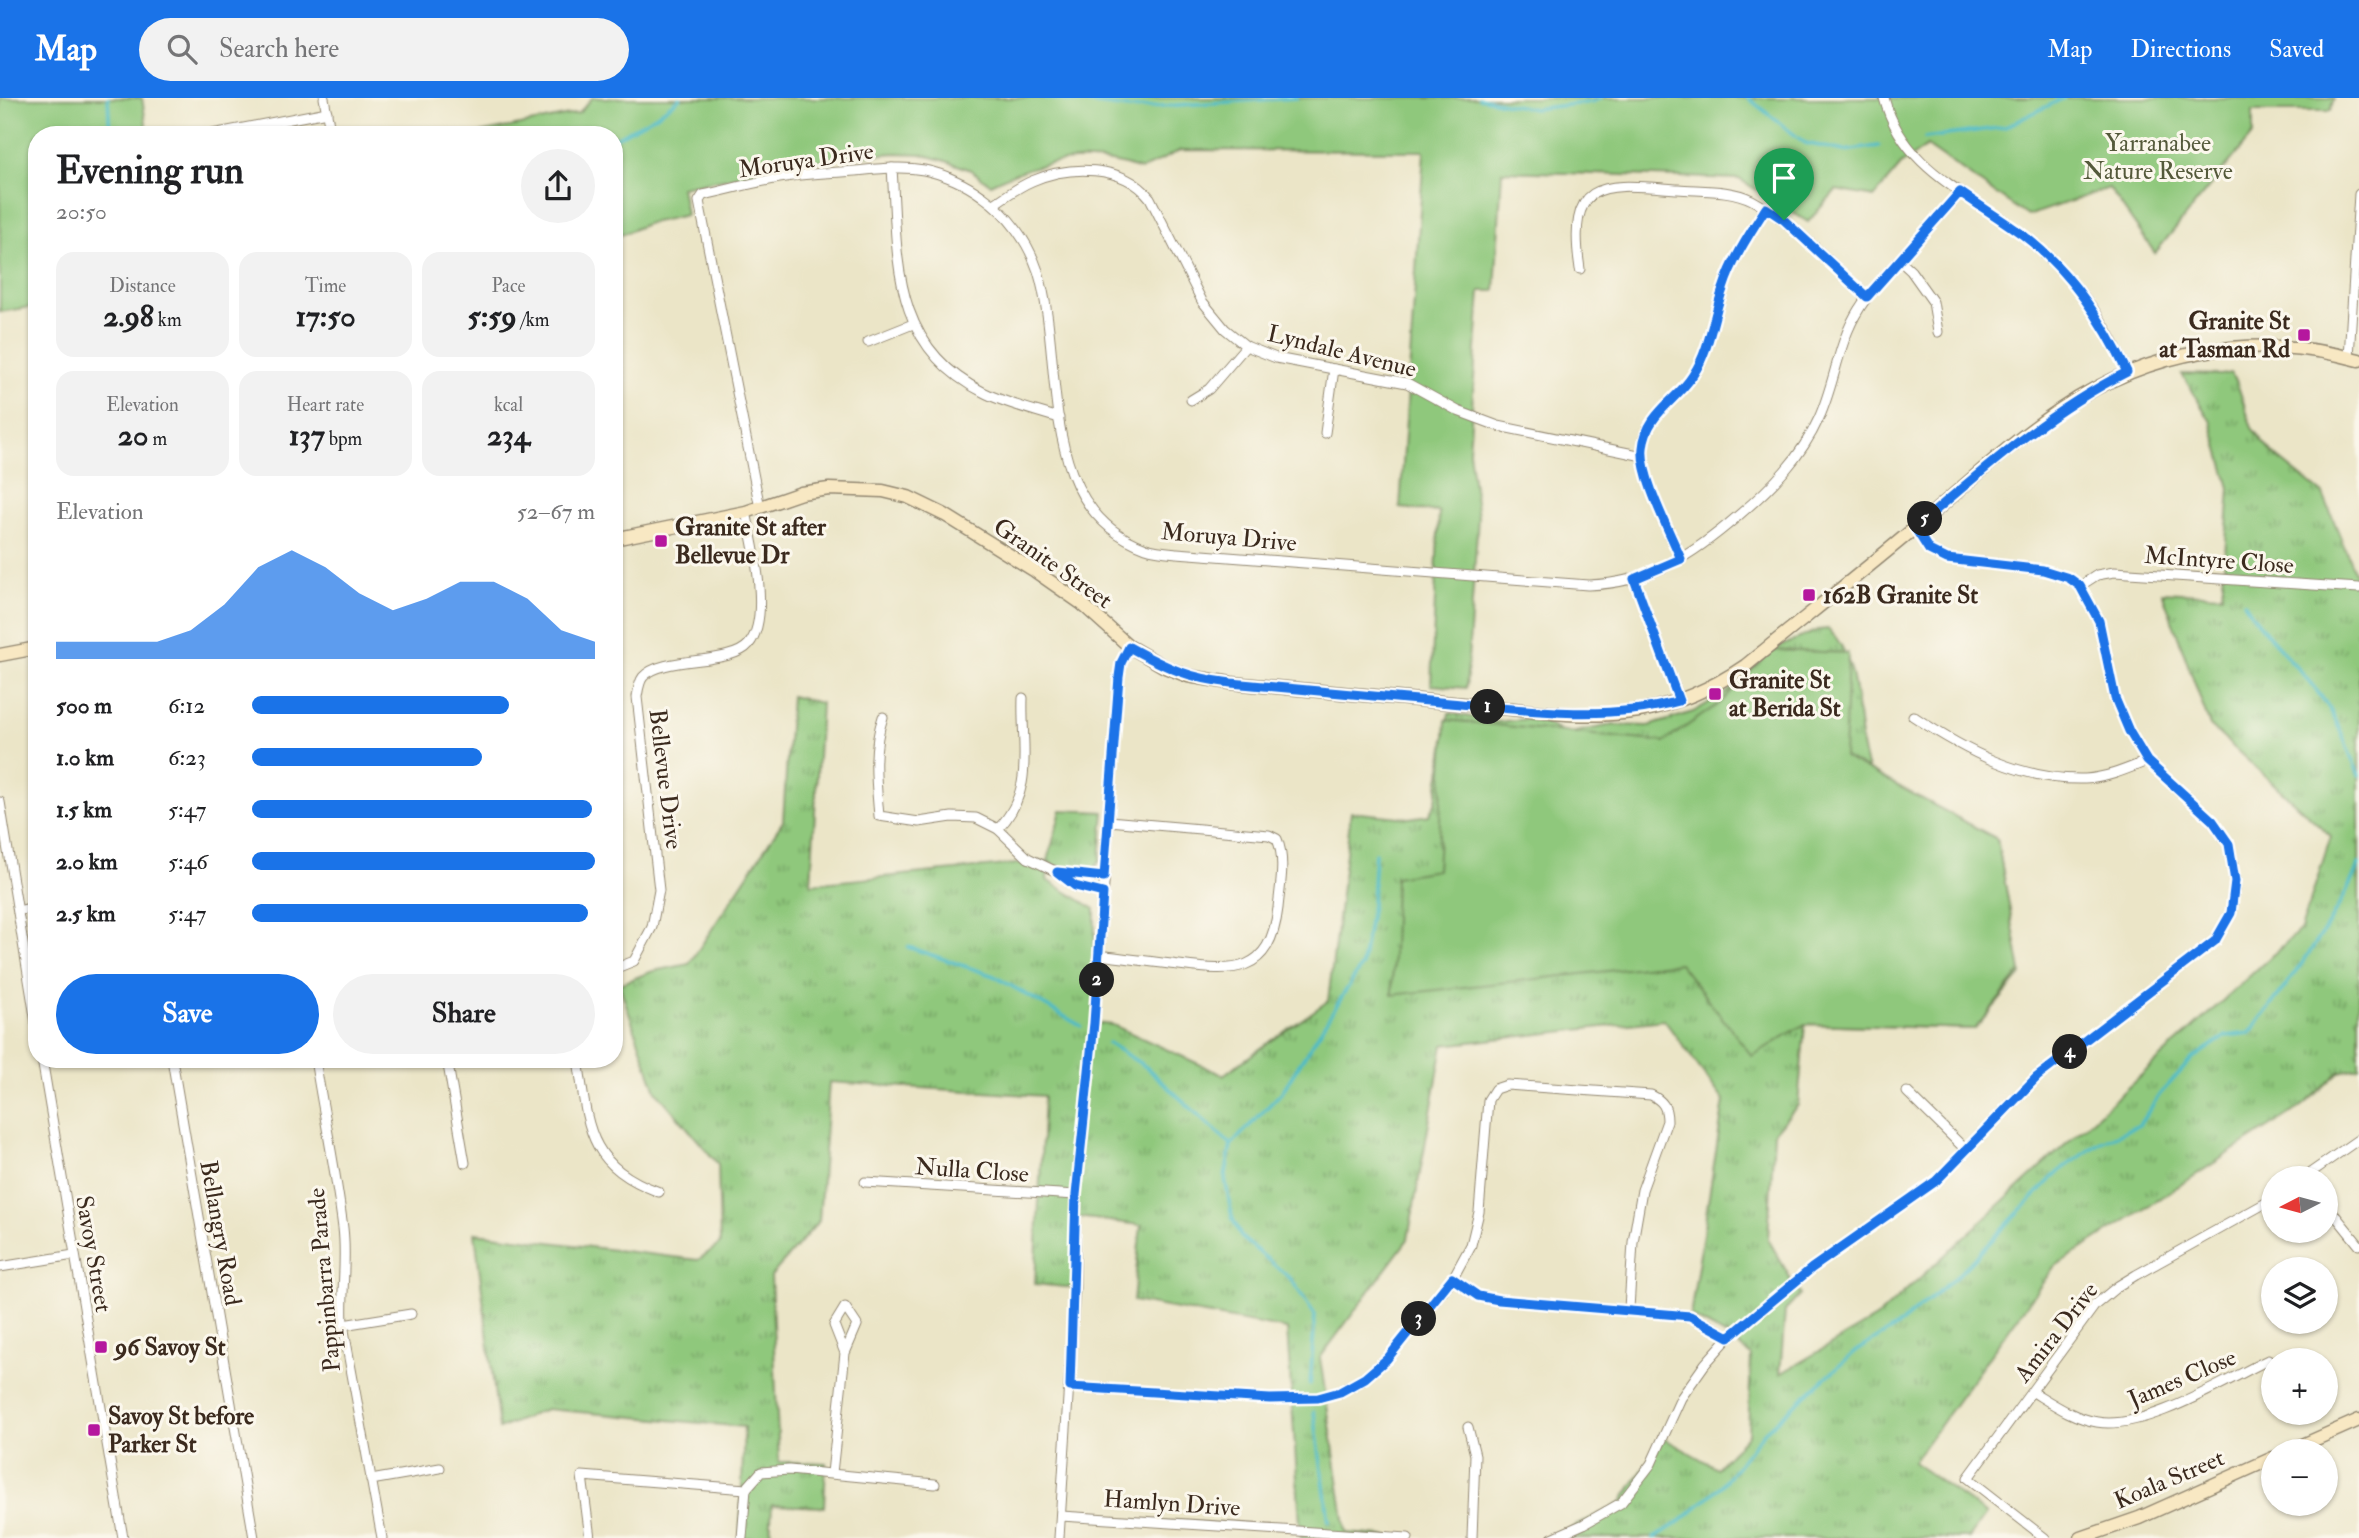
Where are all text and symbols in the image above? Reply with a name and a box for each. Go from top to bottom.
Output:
search box [139,18,629,81]
text: Map [35,29,97,70]
icon: search [163,30,201,68]
text: Search here [219,33,339,65]
text: Map [2047,34,2092,65]
text: Directions [2130,34,2231,65]
text: Saved [2269,34,2324,65]
park label: Yarranabee Nature Reserve [2083,128,2233,187]
street label: Moruya Drive [737,136,876,185]
text: Evening run [56,147,244,195]
pin [1754,148,1814,220]
button: share [521,149,595,223]
icon: arrive [1765,159,1803,197]
text: 20:50 [56,197,107,226]
text: Distance [109,274,176,298]
text: Time [305,274,346,298]
text: Pace [491,274,526,298]
text: 2.98 [103,298,154,335]
text: 17:50 [295,298,356,335]
text: 5:59 [468,298,517,335]
place label: Granite St at Tasman Rd [2159,306,2290,365]
text: km [154,308,182,332]
text: /km [517,308,549,332]
street label: Lyndale Avenue [1264,318,1420,385]
marker: Granite St at Tasman Rd [2296,327,2312,343]
text: Elevation [106,393,179,417]
text: Heart rate [287,393,364,417]
text: kcal [494,393,523,417]
text: 20 [118,417,148,454]
text: 137 [289,417,325,454]
text: 234 [487,417,530,454]
text: m [148,427,167,451]
text: bpm [325,427,362,451]
text: Elevation [56,497,144,526]
text: 52–67 m [517,497,595,526]
pin: 5 [1908,502,1942,536]
text: 5 [1920,506,1929,530]
street label: Granite Street [987,511,1118,616]
place label: Granite St after Bellevue Dr [675,512,827,571]
street label: Moruya Drive [1160,516,1298,559]
marker: Granite St after Bellevue Dr [653,533,669,549]
street label: McIntyre Close [2143,540,2295,581]
place label: 162B Granite St [1823,580,1978,611]
marker: 162B Granite St [1801,587,1817,603]
place label: Granite St at Berida St [1729,665,1841,724]
marker: Granite St at Berida St [1707,686,1723,702]
pin: 1 [1470,690,1506,724]
text: 500 m [56,691,112,720]
text: 6:12 [168,691,205,720]
text: 1 [1484,694,1491,718]
street label: Bellevue Drive [642,707,689,851]
text: 1.0 km [56,743,114,772]
text: 6:23 [168,743,206,772]
text: 1.5 km [56,795,112,824]
text: 5:47 [168,795,206,824]
text: 2.0 km [56,847,118,876]
text: 5:46 [168,847,208,876]
text: 2.5 km [56,899,116,928]
text: 5:47 [168,899,206,928]
pin: 2 [1080,962,1114,998]
text: 2 [1092,967,1101,991]
button: Save [56,974,319,1054]
button: Share [333,974,595,1054]
pin: 4 [2052,1034,2088,1070]
text: 4 [2064,1039,2075,1063]
street label: Nulla Close [914,1151,1030,1190]
street label: Bellangry Road [192,1158,249,1308]
north arrow [2261,1166,2338,1242]
map controls [2261,1166,2338,1516]
street label: Pappinbarra Parade [301,1187,348,1373]
street label: Savoy Street [68,1193,119,1315]
button: layers [2261,1257,2338,1334]
street label: Amira Drive [2007,1276,2105,1390]
pin: 3 [1402,1302,1436,1336]
text: 3 [1415,1306,1422,1330]
place label: 96 Savoy St [113,1332,226,1363]
marker: 96 Savoy St [93,1339,109,1355]
street label: James Close [2123,1342,2241,1415]
button: + [2261,1348,2338,1425]
place label: Savoy St before Parker St [108,1401,254,1460]
marker: Savoy St before Parker St [86,1422,102,1438]
button: − [2261,1439,2338,1516]
street label: Koala Street [2109,1442,2229,1517]
street label: Hamlyn Drive [1102,1483,1241,1524]

